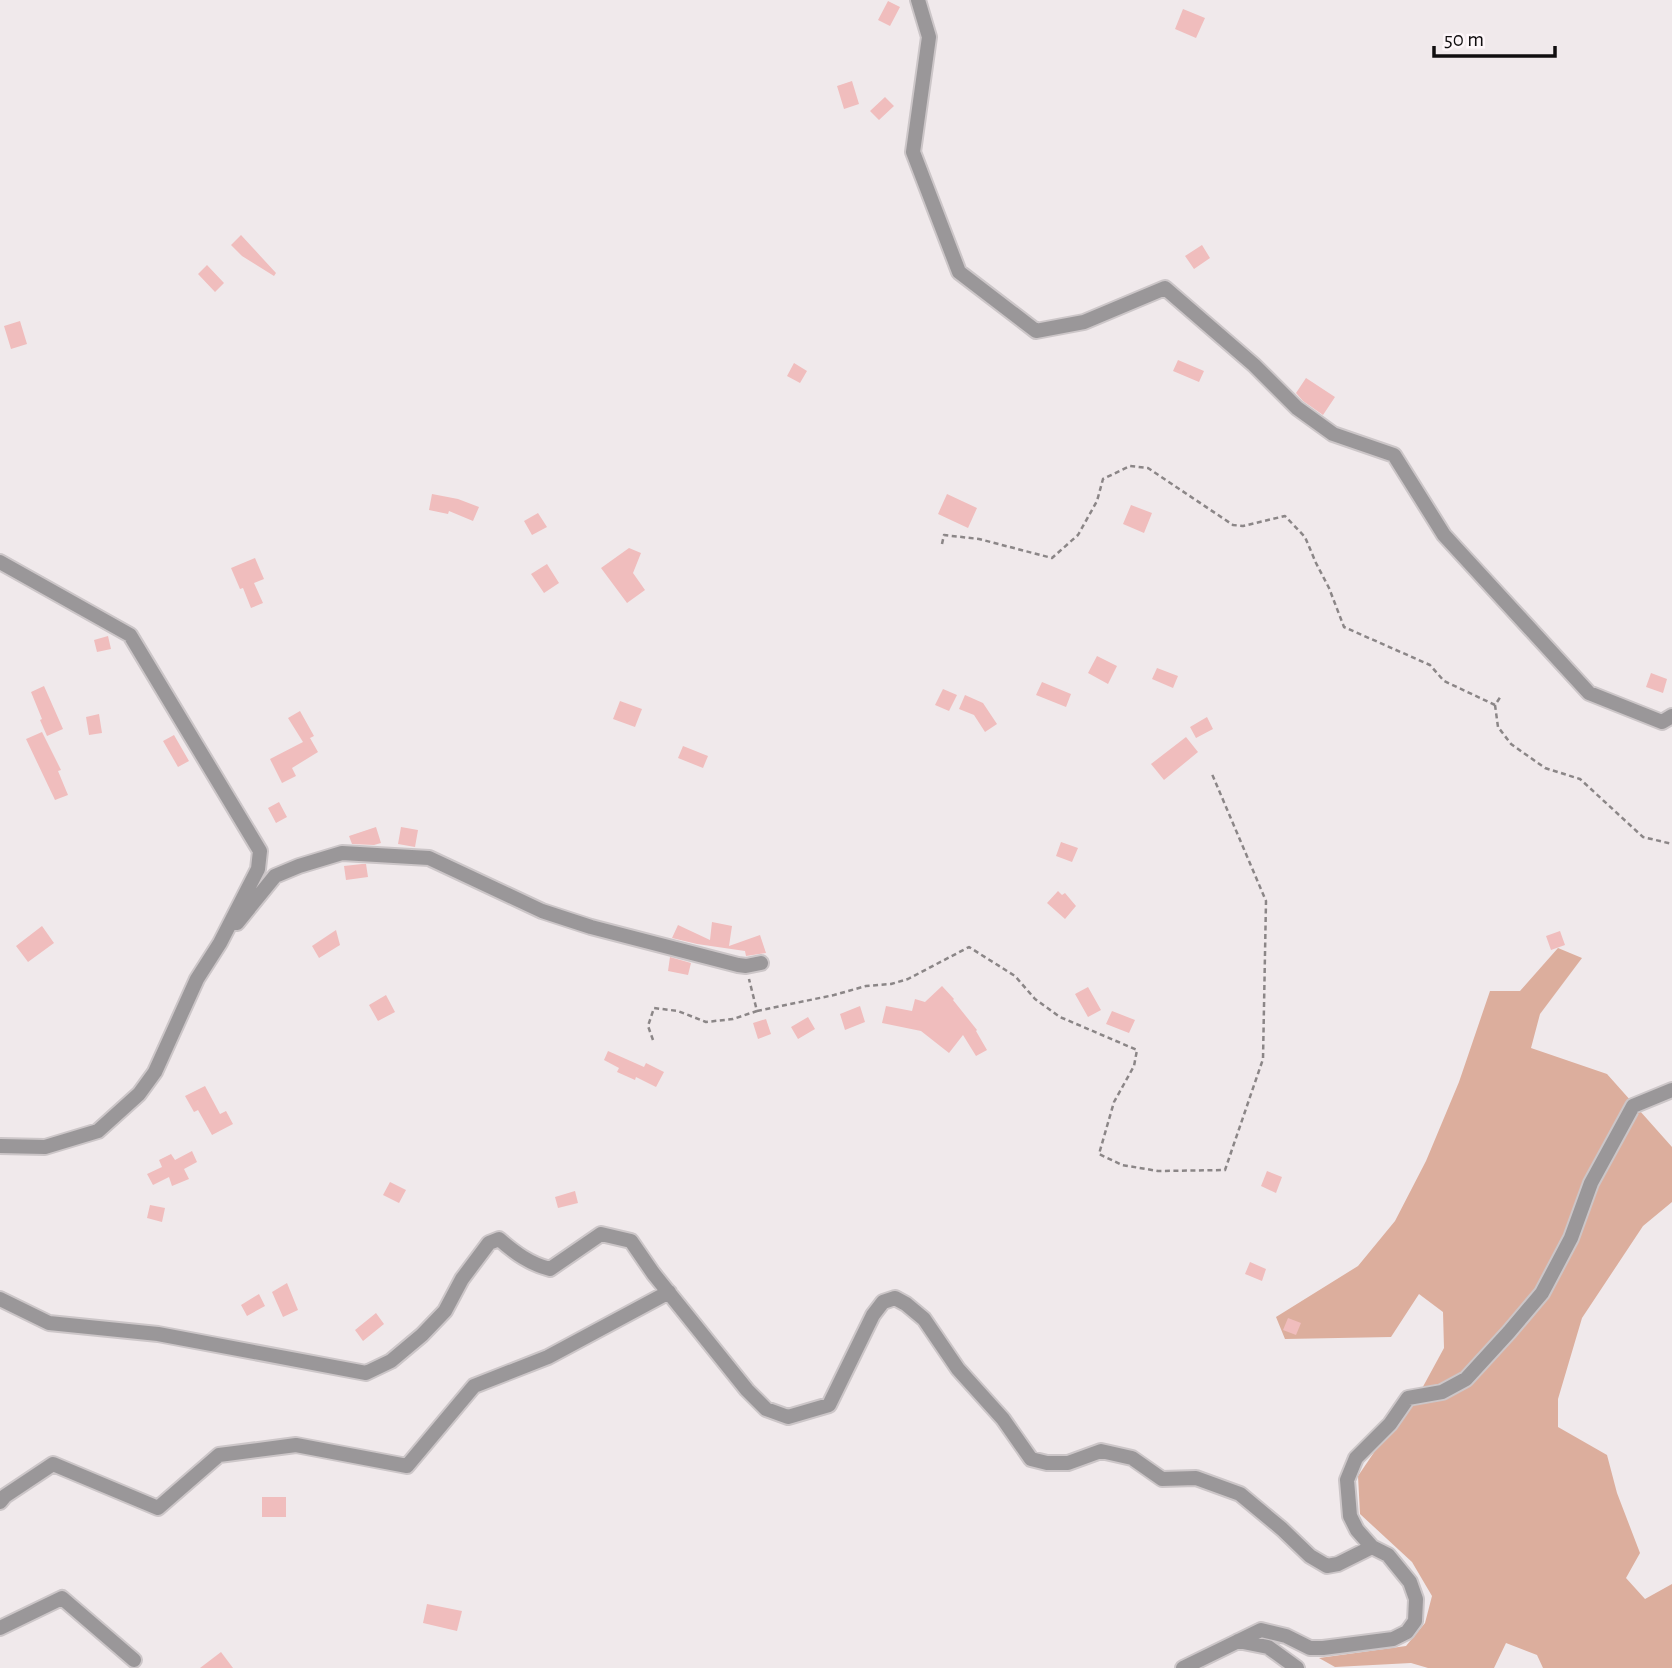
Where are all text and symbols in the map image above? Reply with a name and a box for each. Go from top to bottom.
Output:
scale bar [1434,14,1555,58]
text: 50 m [1444,29,1484,50]

